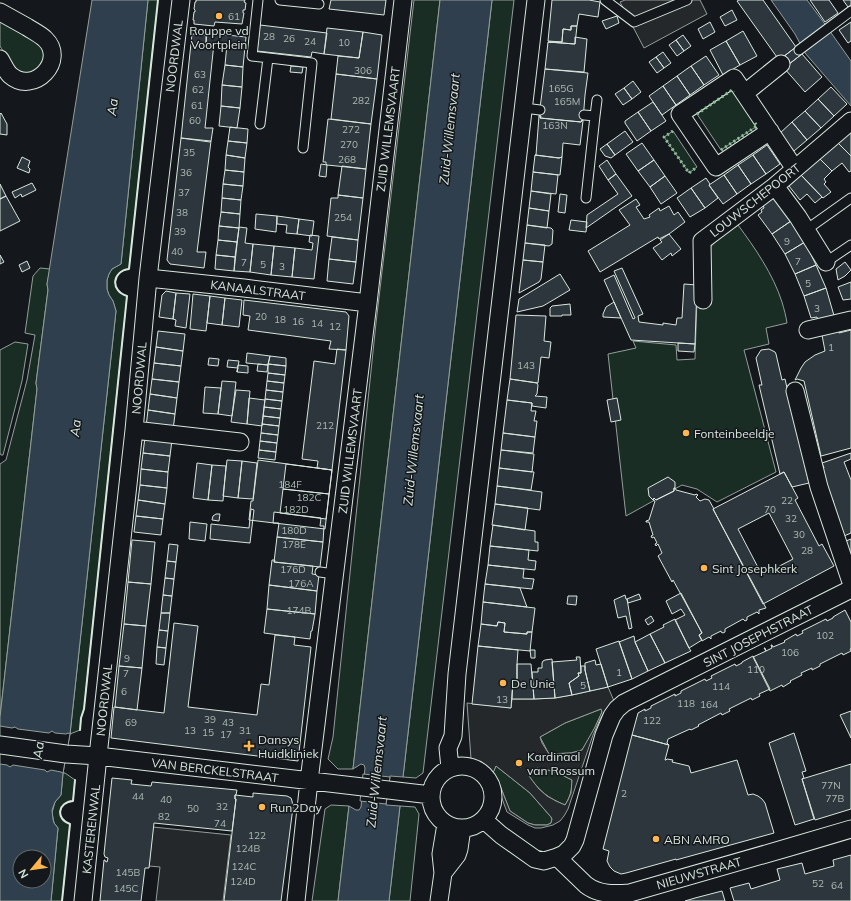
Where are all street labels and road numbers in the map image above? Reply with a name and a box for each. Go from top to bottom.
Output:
street label: NOORDWAL [162,19,186,93]
street label: ZUID WILLEMSVAART [373,65,403,192]
street label: LOUWSCHEPOORT [707,160,804,240]
street label: KANAALSTRAAT [210,277,307,303]
street label: NOORDWAL [128,341,150,415]
street label: ZUID WILLEMSVAART [335,387,365,514]
street label: SINT JOSEPHSTRAAT [701,601,816,670]
street label: NOORDWAL [93,663,115,737]
street label: VAN BERCKELSTRAAT [151,755,280,785]
street label: KASTERENWAL [79,783,103,875]
street label: NIEUWSTRAAT [655,853,744,892]

